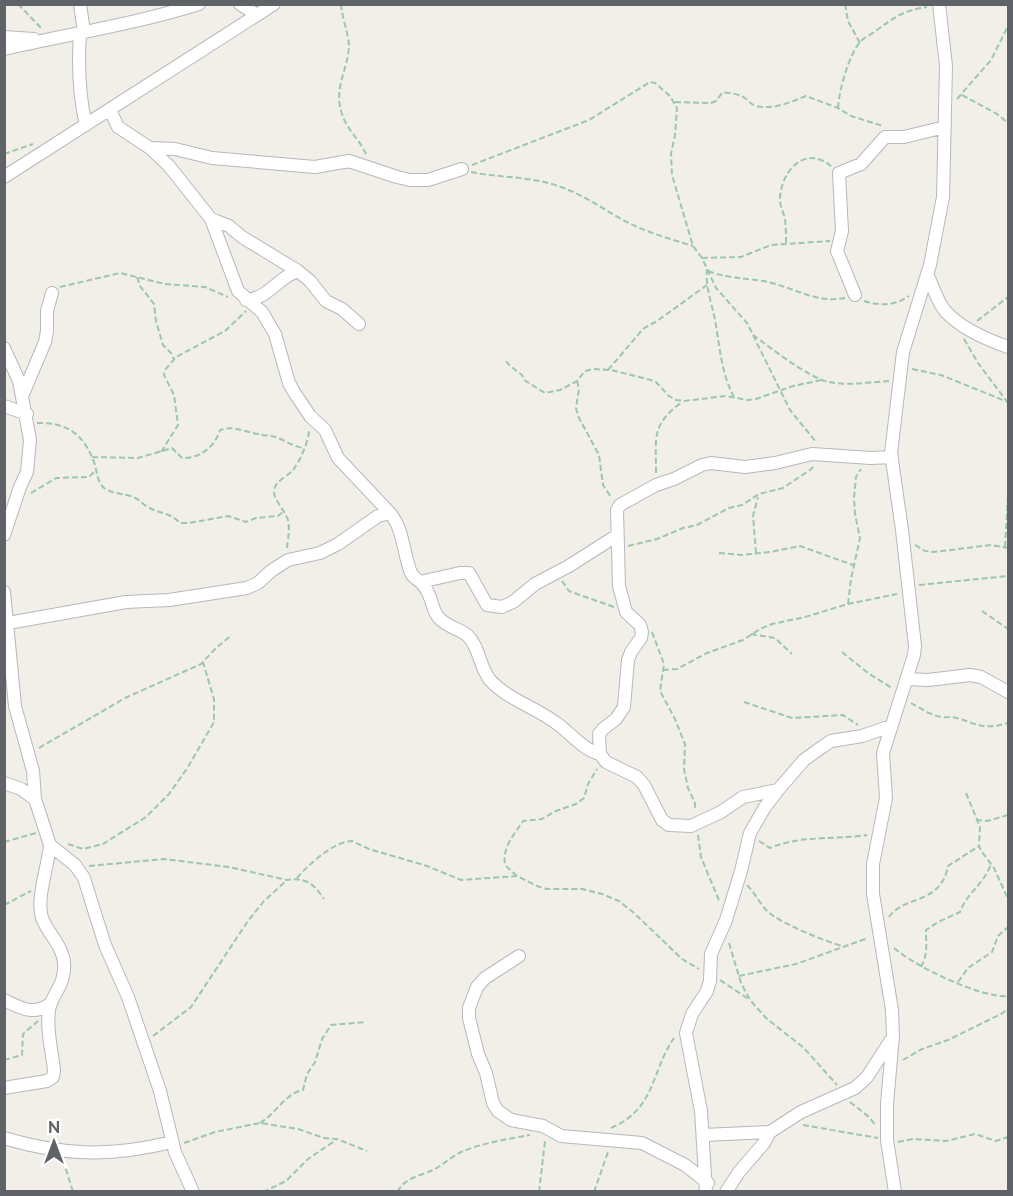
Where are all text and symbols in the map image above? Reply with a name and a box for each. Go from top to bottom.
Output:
north arrow [24,1112,84,1172]
text: N [48,1118,60,1137]

